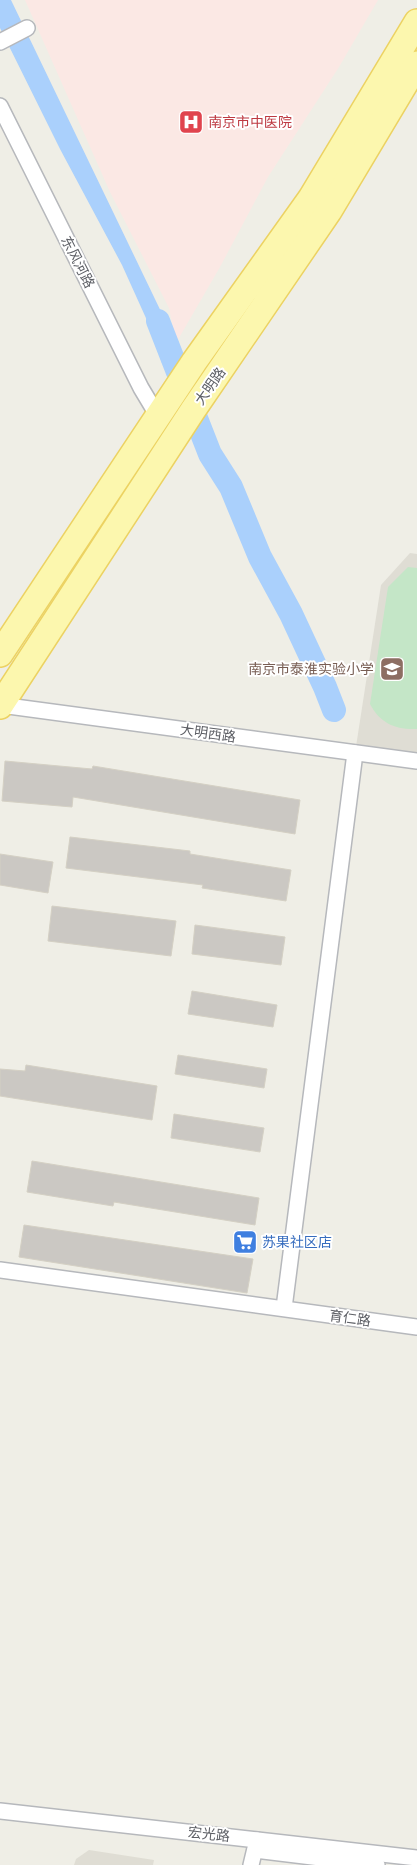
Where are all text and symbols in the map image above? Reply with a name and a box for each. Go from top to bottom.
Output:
hospital icon: 南京市中医院 [178,109,204,135]
place label: 南京市中医院 [208,112,292,132]
street label: 东风河路 [56,233,100,291]
street label: 大明路 [190,363,230,409]
school or university icon: 南京市泰淮实验小学 [379,656,405,682]
place label: 南京市泰淮实验小学 [248,659,374,679]
street label: 大明西路 [179,719,237,747]
supermarket icon: 苏果社区店 [232,1229,258,1255]
place label: 苏果社区店 [262,1232,332,1252]
street label: 育仁路 [328,1305,372,1331]
street label: 宏光路 [187,1822,231,1846]

